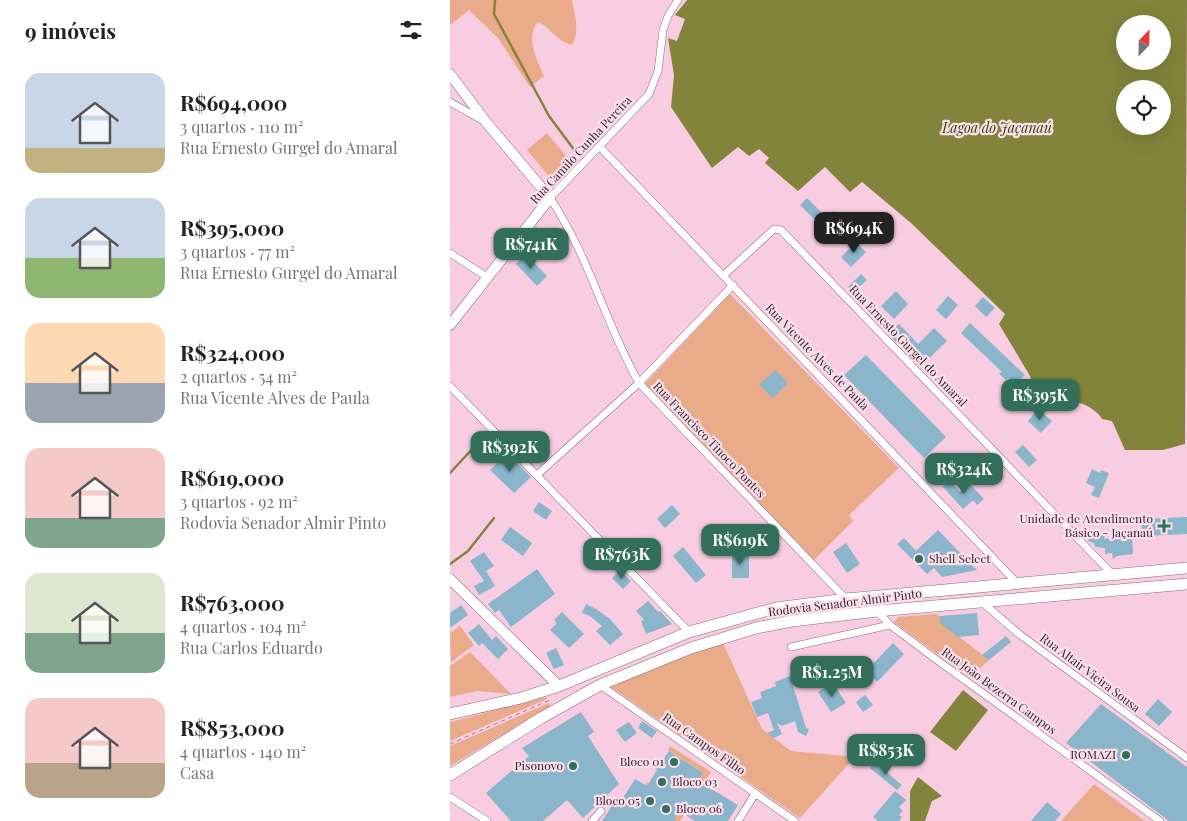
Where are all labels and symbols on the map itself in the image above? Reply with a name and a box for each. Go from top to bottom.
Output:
north arrow [1116,15,1171,70]
street label: Rua Camilo Cunha Pereira [526,92,635,207]
water label: Lagoa do Jaçanaú [941,118,1052,137]
pin: R$694K [813,212,895,254]
pin: R$741K [490,228,572,270]
street label: Rua Ernesto Gurgel do Amaral [846,281,972,410]
street label: Rua Vicente Alves de Paula [763,300,873,413]
street label: Rua Francisco Tinoco Pontes [650,378,769,501]
pin: R$395K [999,378,1081,421]
pin: R$392K [469,430,551,473]
pin: R$324K [923,452,1005,495]
place label: Unidade de Atendimento Básico - Jaçanaú [1019,510,1153,540]
marker: Unidade de Atendimento Básico - Jaçanaú [1157,519,1171,533]
pin: R$619K [699,524,781,566]
pin: R$763K [581,538,663,580]
place label: Shell Select [929,550,991,566]
marker: Shell Select [913,553,925,565]
street label: Rodovia Senador Almir Pinto [767,585,923,619]
street label: Rua Altair Vieira Sousa [1037,629,1144,715]
street label: Rua João Bezerra Campos [939,643,1060,737]
pin: R$1.25M [786,656,878,698]
street label: Rua Campos Filho [660,709,750,778]
pin: R$853K [845,734,927,776]
place label: ROMAZI [1070,746,1116,762]
marker: ROMAZI [1120,749,1132,761]
place label: Bloco 01 [620,753,665,769]
marker: Bloco 01 [668,756,680,768]
place label: Pisonovo [515,757,563,773]
marker: Pisonovo [567,760,579,772]
place label: Bloco 03 [672,773,717,789]
marker: Bloco 03 [656,776,668,788]
place label: Bloco 05 [595,792,640,808]
marker: Bloco 05 [644,795,656,807]
place label: Bloco 06 [676,800,722,816]
marker: Bloco 06 [660,803,672,815]

